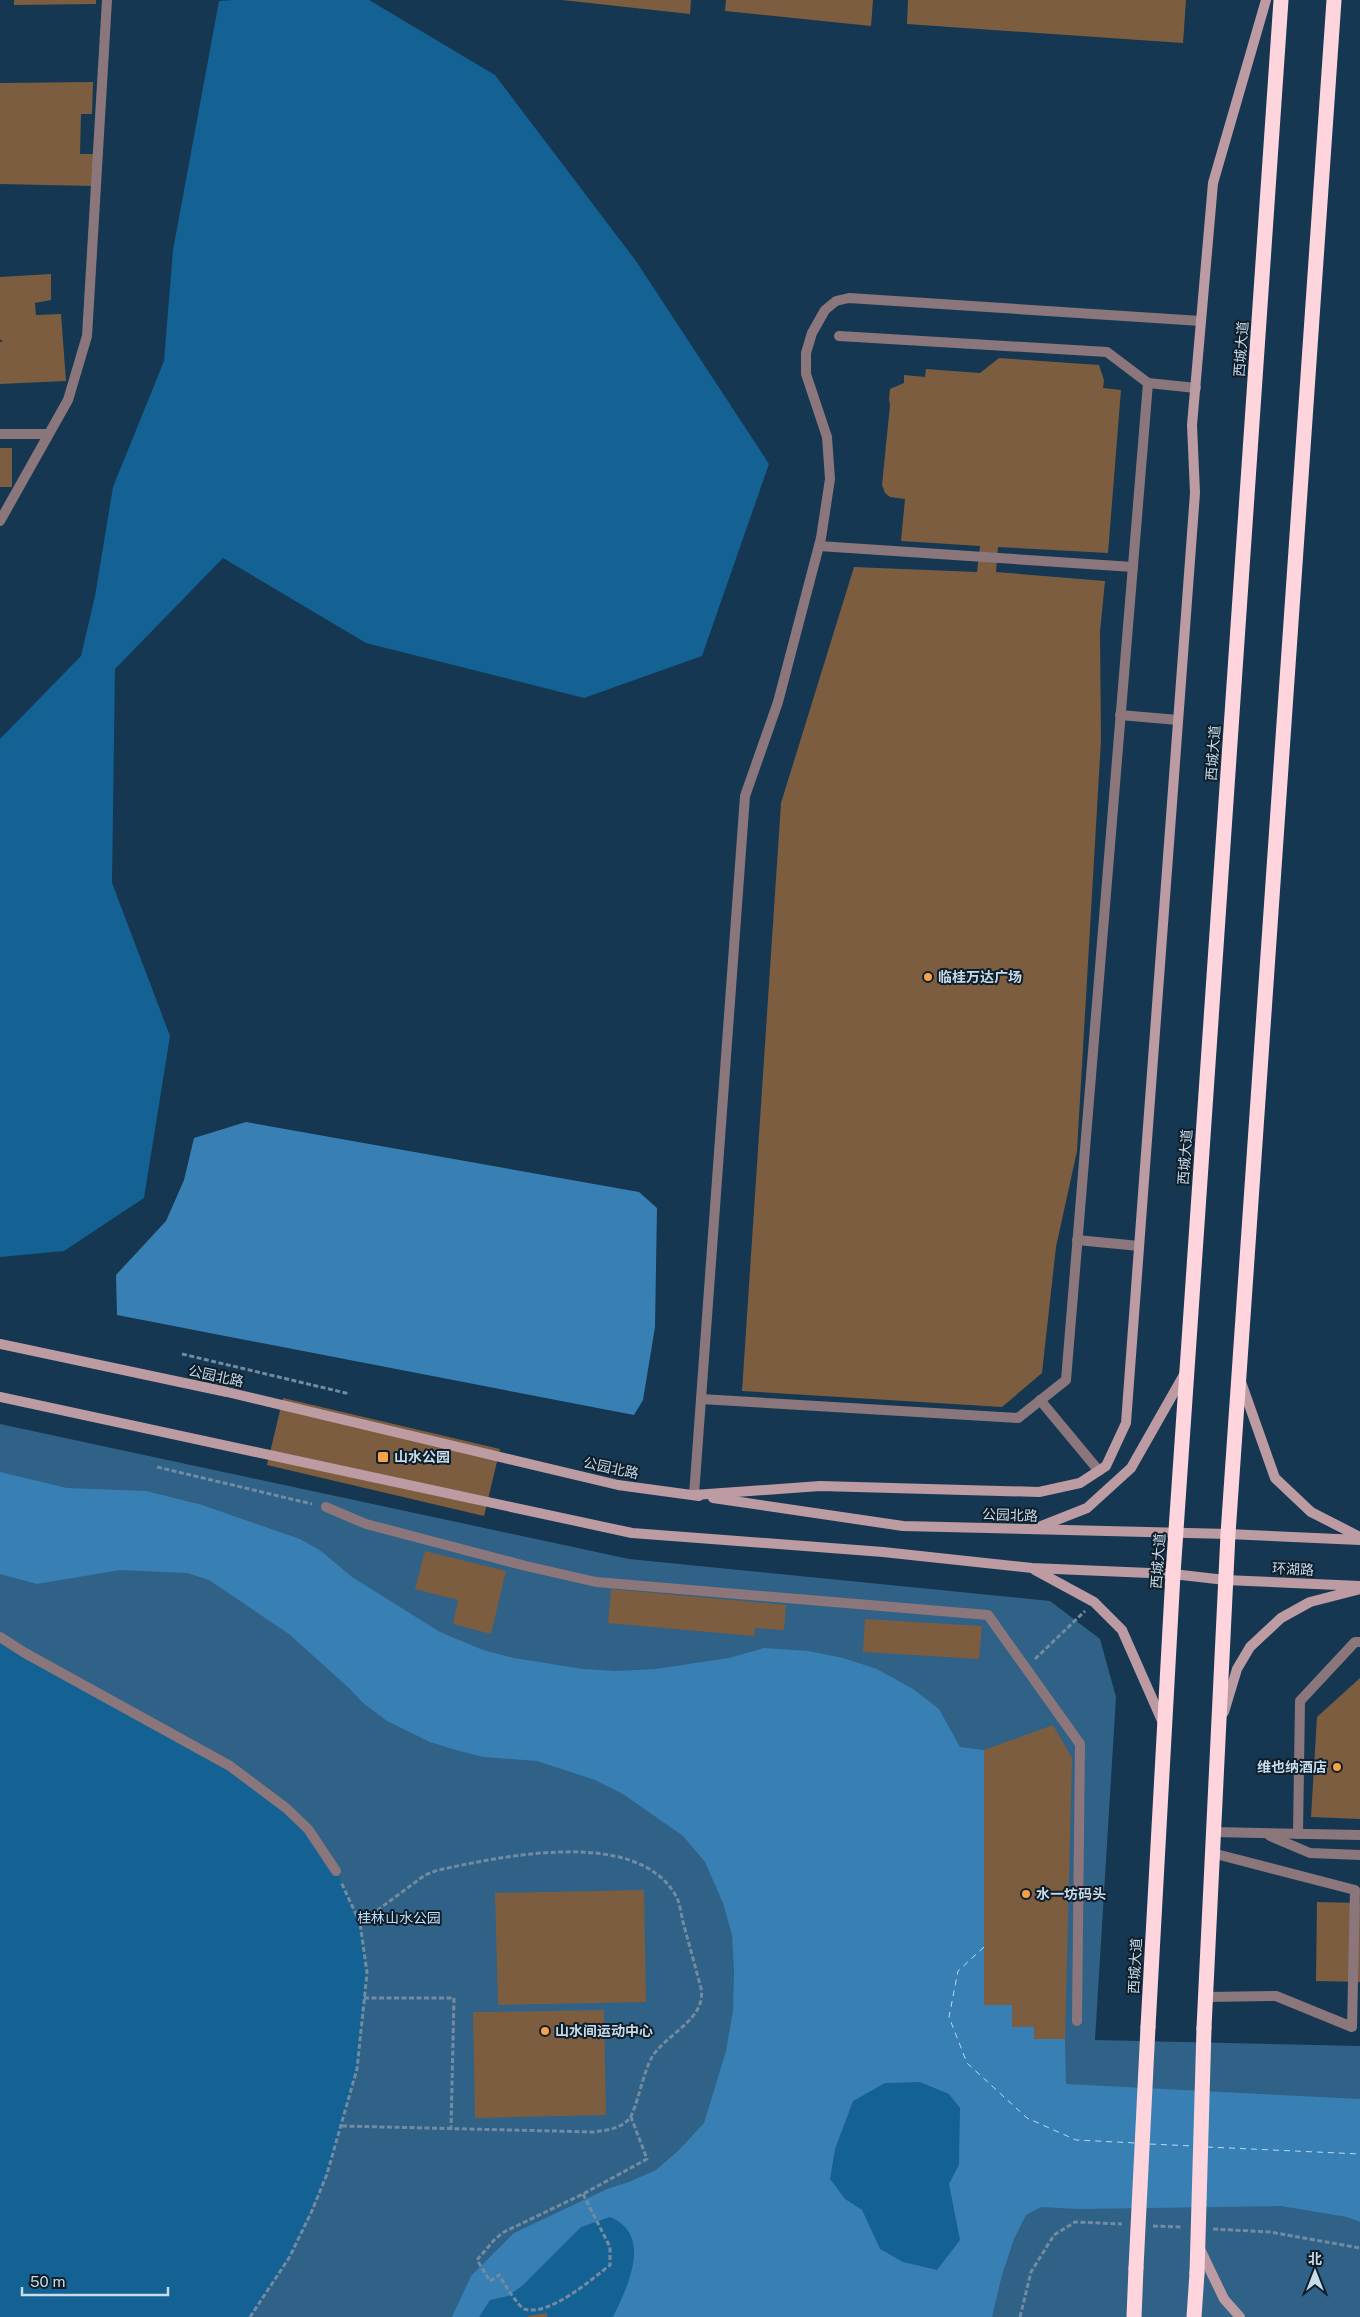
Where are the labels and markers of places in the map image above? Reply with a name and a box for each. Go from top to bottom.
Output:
place label: 临桂万达广场 [938,969,1022,985]
marker: 临桂万达广场 [922,971,934,983]
place label: 山水公园 [394,1449,450,1465]
marker: 山水公园 [376,1450,390,1464]
place label: 维也纳酒店 [1257,1759,1327,1775]
marker: 维也纳酒店 [1331,1761,1343,1773]
place label: 水一坊码头 [1036,1886,1106,1902]
marker: 水一坊码头 [1020,1888,1032,1900]
place label: 山水间运动中心 [555,2023,653,2039]
marker: 山水间运动中心 [539,2025,551,2037]

